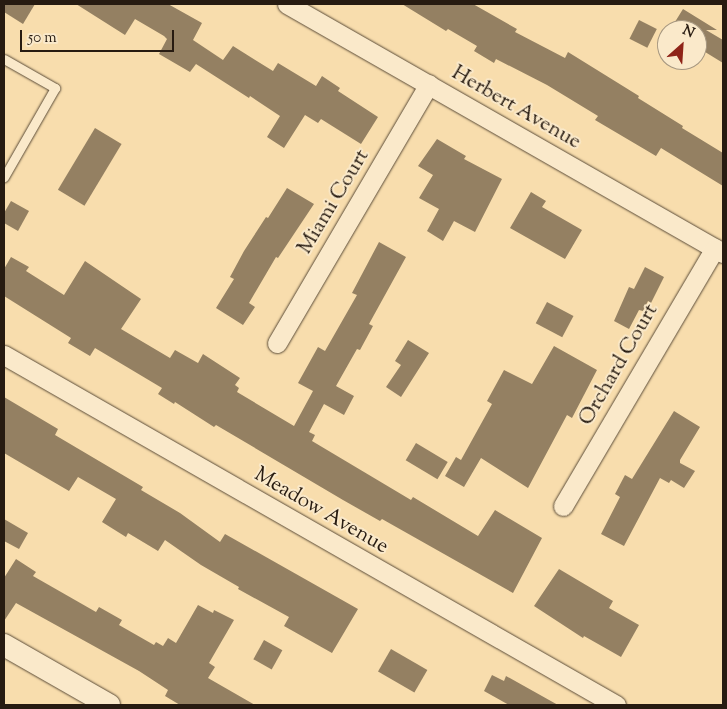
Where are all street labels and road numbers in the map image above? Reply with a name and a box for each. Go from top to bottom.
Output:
street label: Herbert Avenue [447,61,585,155]
street label: Miami Court [293,145,375,259]
street label: Orchard Court [574,300,664,430]
street label: Meadow Avenue [249,462,393,560]

